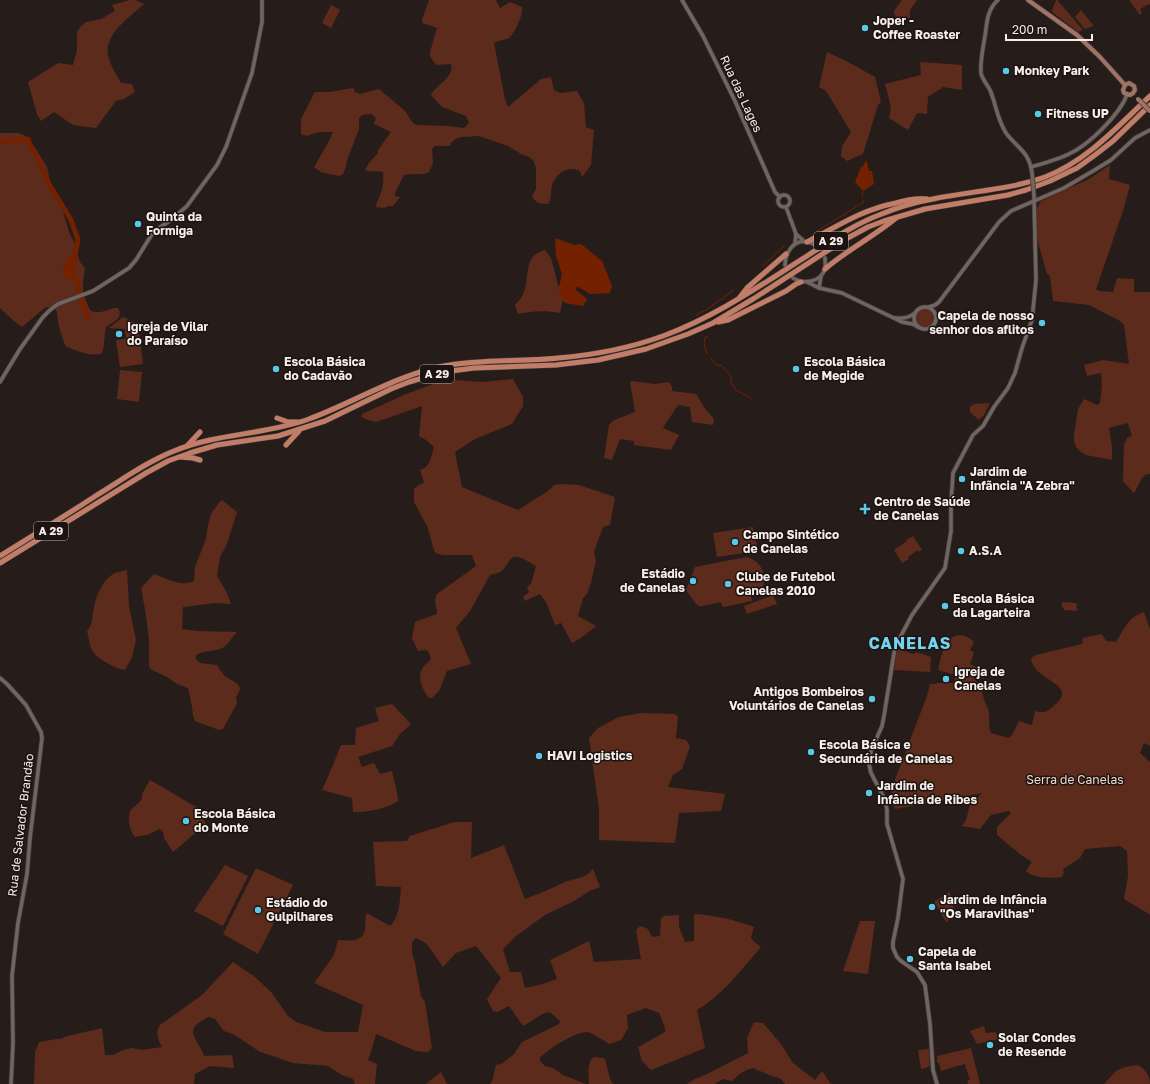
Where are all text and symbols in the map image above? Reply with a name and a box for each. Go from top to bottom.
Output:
place label: Joper - Coffee Roaster [873,13,961,42]
scale bar [1006,16,1092,42]
text: 200 m [1012,22,1047,37]
marker: Joper - Coffee Roaster [860,23,870,33]
street label: Rua das Lages [717,53,766,135]
place label: Monkey Park [1014,63,1089,78]
marker: Monkey Park [1001,66,1011,76]
place label: Fitness UP [1046,106,1109,121]
marker: Fitness UP [1033,109,1043,119]
place label: Quinta da Formiga [146,209,202,238]
marker: Quinta da Formiga [133,219,143,229]
road number: A 29 [814,232,848,250]
place label: Capela de nosso senhor dos aflitos [929,308,1034,337]
marker: Capela de nosso senhor dos aflitos [1037,318,1047,328]
place label: Igreja de Vilar do Paraíso [127,319,209,348]
marker: Igreja de Vilar do Paraíso [114,329,124,339]
place label: Escola Básica do Cadavão [284,354,366,383]
place label: Escola Básica de Megide [804,354,886,383]
marker: Escola Básica do Cadavão [271,364,281,374]
marker: Escola Básica de Megide [791,364,801,374]
road number: A 29 [420,365,454,383]
place label: Jardim de Infãncia "A Zebra" [970,464,1075,493]
marker: Jardim de Infãncia "A Zebra" [957,474,967,484]
place label: Centro de Saúde de Canelas [874,494,970,523]
marker: Centro de Saúde de Canelas [859,503,871,515]
road number: A 29 [34,522,68,540]
place label: Campo Sintético de Canelas [743,527,839,556]
marker: Campo Sintético de Canelas [730,537,740,547]
place label: A.S.A [969,543,1002,558]
marker: A.S.A [956,546,966,556]
place label: Estádio de Canelas [620,566,685,595]
place label: Clube de Futebol Canelas 2010 [736,569,835,598]
marker: Estádio de Canelas [688,576,698,586]
marker: Clube de Futebol Canelas 2010 [723,579,733,589]
place label: Escola Básica da Lagarteira [953,591,1035,620]
marker: Escola Básica da Lagarteira [940,601,950,611]
district label: CANELAS [869,633,951,653]
place label: Igreja de Canelas [954,664,1005,693]
marker: Igreja de Canelas [941,674,951,684]
place label: Antigos Bombeiros Voluntários de Canelas [729,684,864,713]
marker: Antigos Bombeiros Voluntários de Canelas [867,694,877,704]
place label: Escola Básica e Secundária de Canelas [819,737,953,766]
marker: Escola Básica e Secundária de Canelas [806,747,816,757]
place label: HAVI Logistics [547,748,633,763]
marker: HAVI Logistics [534,751,544,761]
street label: Rua de Salvador Brandão [4,753,37,897]
park label: Serra de Canelas [1026,772,1124,787]
place label: Jardim de Infância de Ribes [877,778,977,807]
marker: Jardim de Infância de Ribes [864,788,874,798]
place label: Escola Básica do Monte [194,806,276,835]
marker: Escola Básica do Monte [181,816,191,826]
place label: Jardim de Infância "Os Maravilhas" [940,892,1047,921]
place label: Estádio do Gulpilhares [266,895,333,924]
marker: Jardim de Infância "Os Maravilhas" [927,902,937,912]
marker: Estádio do Gulpilhares [253,905,263,915]
place label: Capela de Santa Isabel [918,944,991,973]
marker: Capela de Santa Isabel [905,954,915,964]
place label: Solar Condes de Resende [998,1030,1076,1059]
marker: Solar Condes de Resende [985,1040,995,1050]

